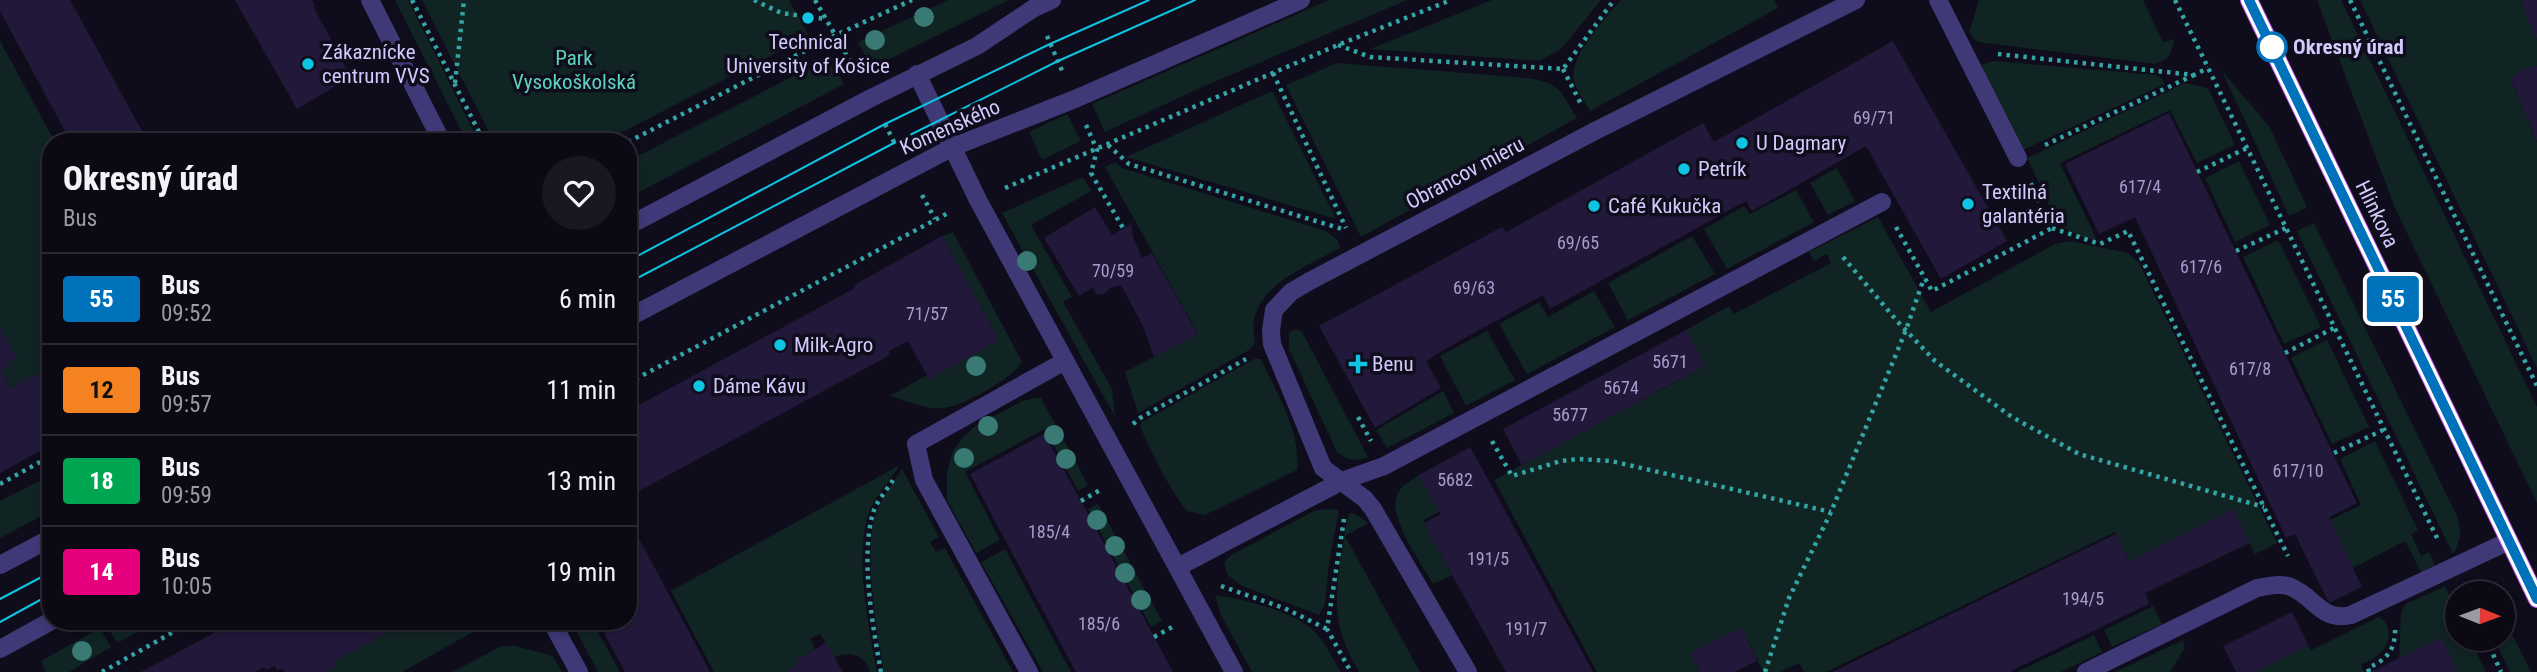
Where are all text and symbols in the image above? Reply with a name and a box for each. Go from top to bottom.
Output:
marker: Technical University of Košice [800,10,816,26]
place label: Technical University of Košice [726,30,890,78]
marker: Okresný úrad [2257,32,2287,62]
place label: Okresný úrad [2293,35,2404,59]
place label: Zákaznícke centrum VVS [322,40,430,88]
park label: Park Vysokoškolská [512,46,636,94]
marker: Zákaznícke centrum VVS [300,56,316,72]
street label: Komenského [896,94,1004,160]
house number: 69/71 [1853,107,1895,128]
place label: U Dagmary [1756,131,1846,155]
street label: Obrancov mieru [1402,132,1528,214]
marker: U Dagmary [1734,135,1750,151]
button: heart [542,156,616,230]
place label: Petrík [1698,157,1747,181]
text: Okresný úrad [63,159,238,198]
marker: Petrík [1676,161,1692,177]
house number: 617/4 [2119,176,2161,197]
street label: Hlinkova [2351,177,2403,251]
place label: Textilná galantéria [1982,180,2065,228]
place label: Café Kukučka [1608,194,1721,218]
marker: Textilná galantéria [1960,196,1976,212]
marker: Café Kukučka [1586,198,1602,214]
text: Bus [63,205,97,232]
house number: 69/65 [1557,232,1599,253]
house number: 617/6 [2180,256,2222,277]
house number: 70/59 [1092,260,1134,281]
text: Bus [161,270,200,300]
line badge: 55 [2362,276,2424,322]
house number: 69/63 [1453,277,1495,298]
text: 6 min [559,284,616,314]
text: 55 [89,285,114,313]
text: 55 [2381,285,2405,313]
text: 09:52 [161,300,212,327]
house number: 71/57 [906,303,948,324]
place label: Milk-Agro [794,333,873,357]
marker: Milk-Agro [772,337,788,353]
house number: 5671 [1652,351,1688,372]
place label: Benu [1372,352,1414,376]
marker: Benu [1350,356,1366,372]
house number: 617/8 [2229,358,2271,379]
text: Bus [161,361,200,391]
place label: Dáme Kávu [713,374,806,398]
text: 11 min [546,375,616,405]
text: 12 [89,376,114,404]
house number: 5674 [1603,377,1639,398]
marker: Dáme Kávu [691,378,707,394]
text: 09:57 [161,391,212,418]
house number: 5677 [1552,404,1588,425]
text: Bus [161,452,200,482]
house number: 617/10 [2272,460,2324,481]
text: 13 min [546,466,616,496]
text: 18 [89,467,114,495]
house number: 5682 [1437,469,1473,490]
text: 09:59 [161,482,212,509]
house number: 185/4 [1028,521,1070,542]
text: Bus [161,543,200,573]
house number: 191/5 [1467,548,1509,569]
text: 19 min [546,557,616,587]
text: 14 [89,558,114,586]
text: 10:05 [161,573,212,600]
north arrow [2445,581,2515,651]
map controls [2445,581,2515,651]
house number: 194/5 [2062,588,2104,609]
house number: 185/6 [1078,613,1120,634]
house number: 191/7 [1505,618,1547,639]

